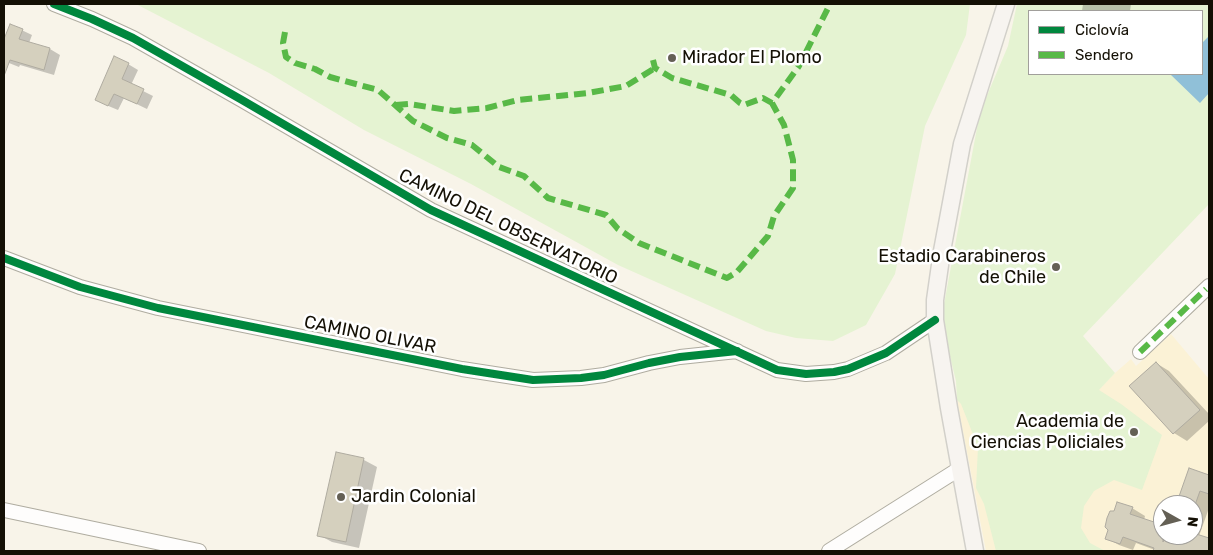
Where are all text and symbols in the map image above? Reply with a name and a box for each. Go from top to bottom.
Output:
legend [1028,10,1203,75]
text: Ciclovía [1075,21,1129,39]
text: Sendero [1075,46,1133,64]
place label: Mirador El Plomo [682,47,822,69]
marker: Mirador El Plomo [666,52,678,64]
street label: CAMINO DEL OBSERVATORIO [395,165,621,289]
place label: Estadio Carabineros de Chile [878,246,1046,288]
marker: Estadio Carabineros de Chile [1050,261,1062,273]
street label: CAMINO OLIVAR [302,312,438,358]
place label: Academia de Ciencias Policiales [970,411,1124,454]
marker: Academia de Ciencias Policiales [1128,426,1140,438]
place label: Jardin Colonial [351,486,476,508]
marker: Jardin Colonial [335,491,347,503]
north arrow [1153,495,1203,545]
text: N [1183,516,1201,528]

